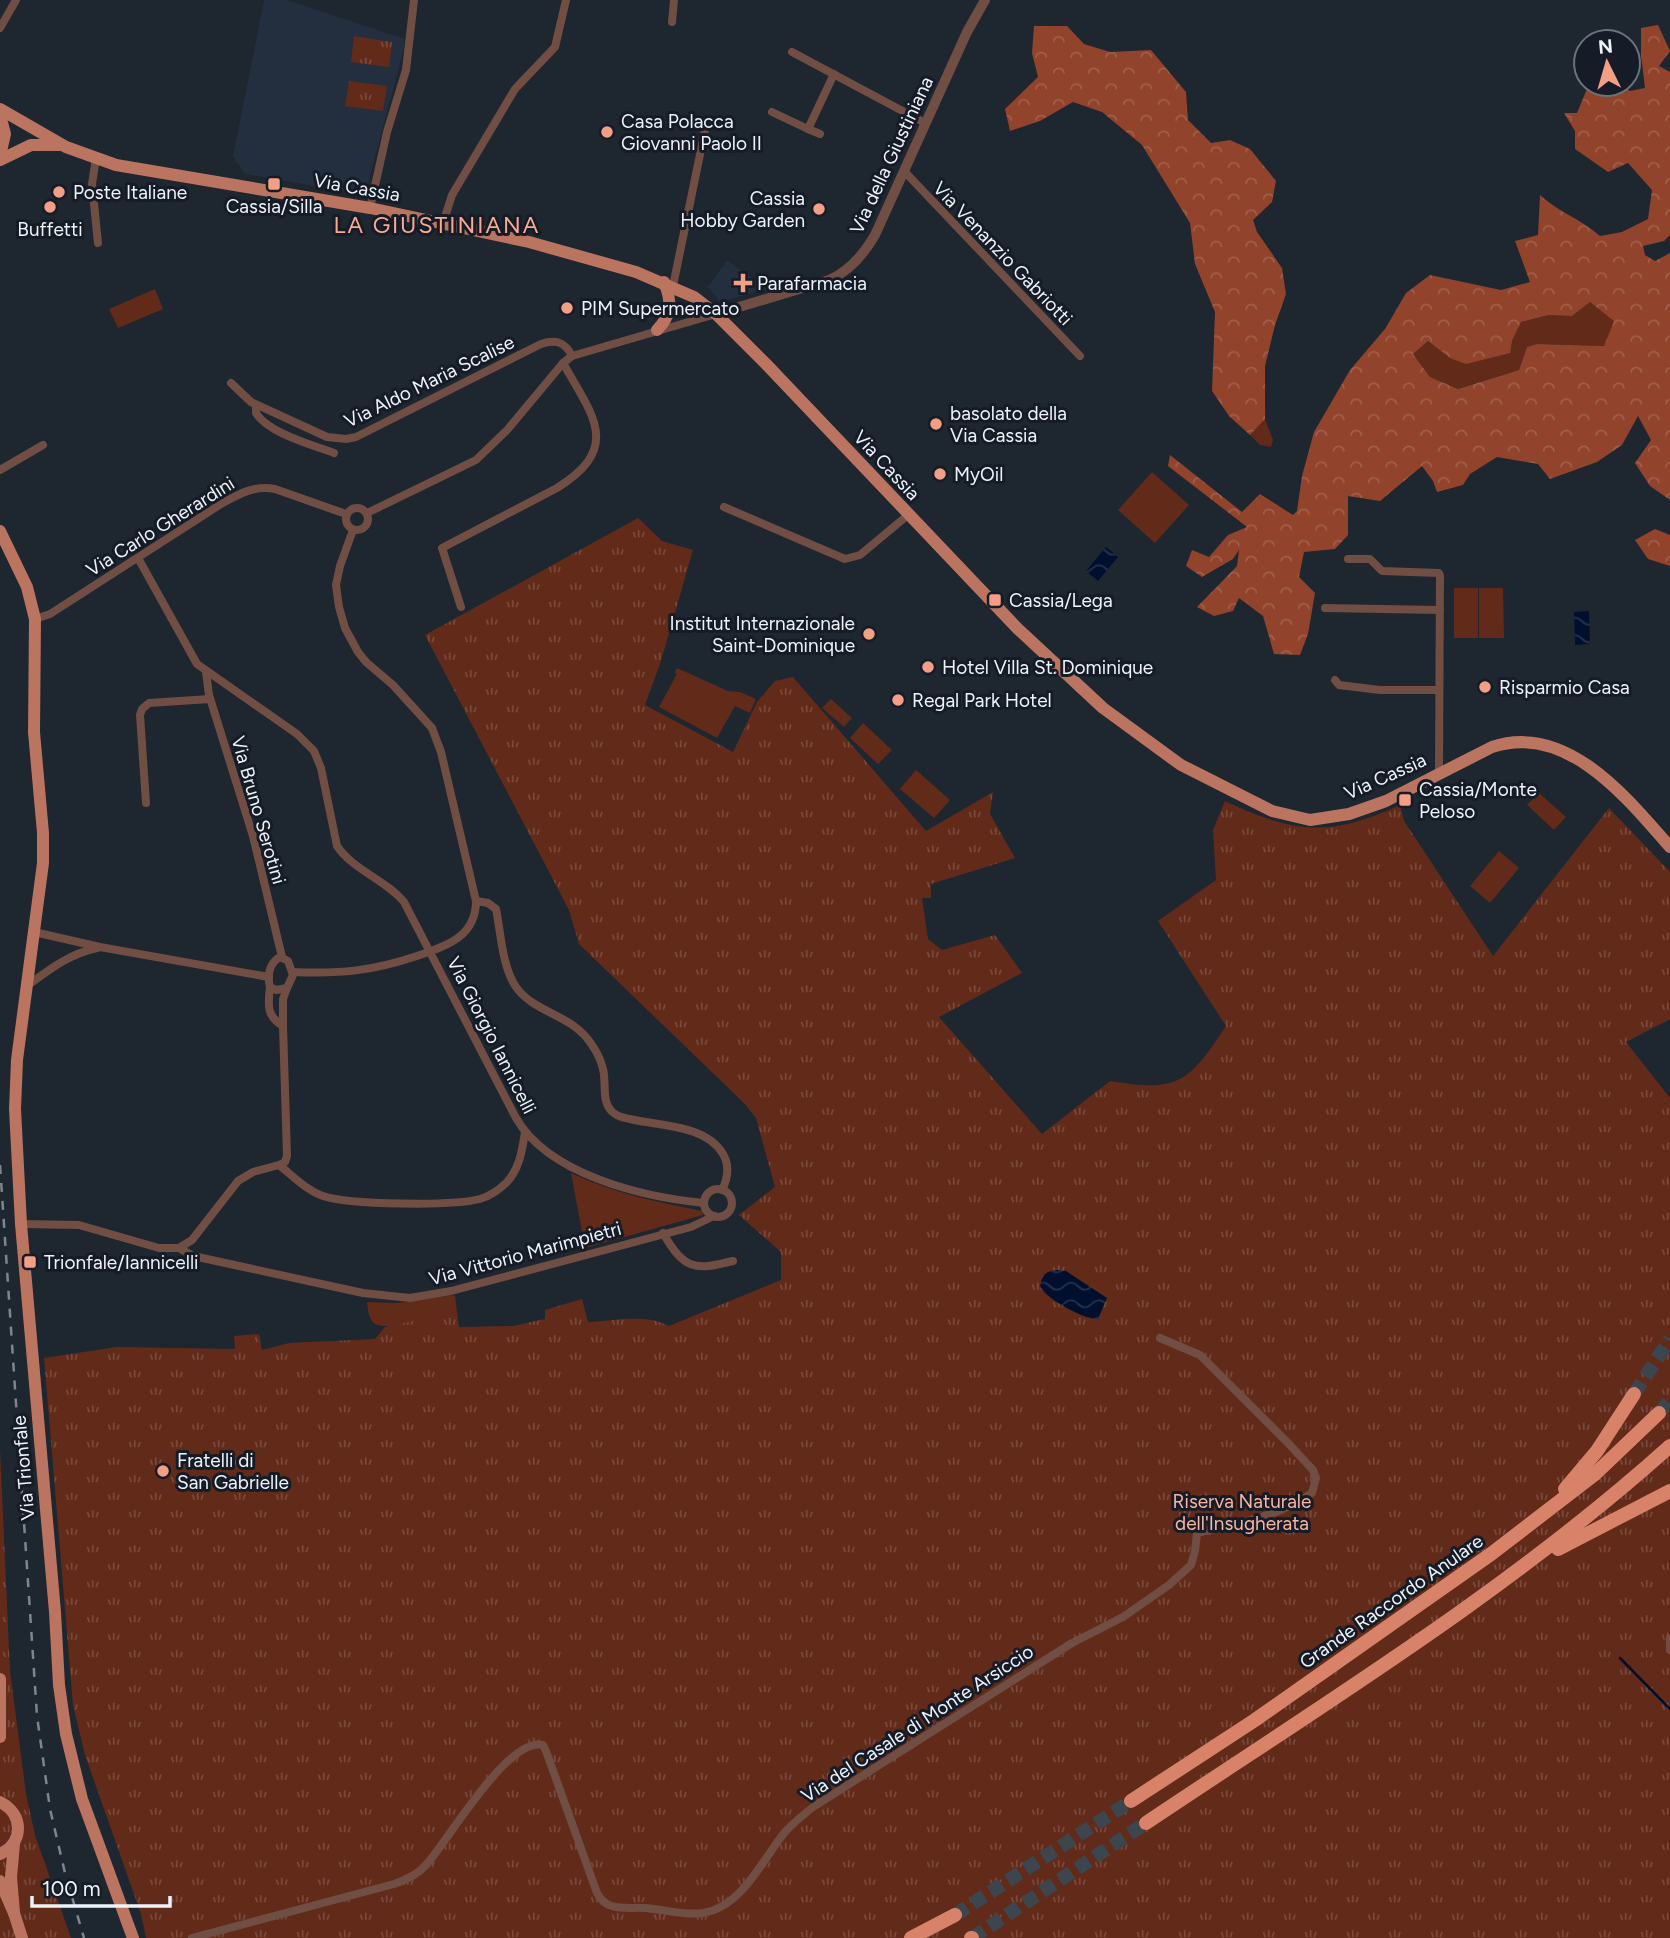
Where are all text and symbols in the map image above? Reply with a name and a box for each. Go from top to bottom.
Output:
north arrow [1572,28,1642,98]
text: N [1597,34,1614,59]
street label: Via della Giustiniana [845,73,938,238]
place label: Casa Polacca Giovanni Paolo II [621,110,762,155]
marker: Casa Polacca Giovanni Paolo II [599,124,615,140]
street label: Via Cassia [312,169,402,206]
marker: Cassia/Silla [266,176,282,192]
street label: Via Venanzio Gabriotti [928,177,1077,330]
place label: Poste Italiane [73,181,187,204]
marker: Poste Italiane [51,184,67,200]
place label: Cassia Hobby Garden [680,187,805,232]
place label: Cassia/Silla [226,195,322,218]
marker: Buffetti [42,199,58,215]
marker: Cassia Hobby Garden [811,201,827,217]
district label: LA GIUSTINIANA [334,211,540,239]
place label: Buffetti [17,218,83,241]
place label: Parafarmacia [757,272,867,295]
marker: Parafarmacia [735,275,751,291]
place label: PIM Supermercato [581,297,739,320]
marker: PIM Supermercato [559,300,575,316]
street label: Via Aldo Maria Scalise [340,330,518,433]
place label: basolato della Via Cassia [950,402,1067,447]
marker: basolato della Via Cassia [928,416,944,432]
street label: Via Cassia [849,426,925,505]
place label: MyOil [954,463,1003,486]
marker: MyOil [932,466,948,482]
street label: Via Carlo Gherardini [82,472,239,581]
place label: Cassia/Lega [1009,589,1113,612]
marker: Cassia/Lega [987,592,1003,608]
place label: Institut Internazionale Saint-Dominique [670,612,855,657]
marker: Institut Internazionale Saint-Dominique [861,626,877,642]
place label: Hotel Villa St. Dominique [942,656,1153,679]
marker: Hotel Villa St. Dominique [920,659,936,675]
place label: Risparmio Casa [1499,676,1630,699]
marker: Risparmio Casa [1477,679,1493,695]
place label: Regal Park Hotel [912,689,1052,712]
marker: Regal Park Hotel [890,692,906,708]
street label: Via Bruno Serotini [226,733,291,887]
street label: Via Cassia [1341,748,1430,805]
place label: Cassia/Monte Peloso [1419,778,1537,823]
marker: Cassia/Monte Peloso [1397,792,1413,808]
street label: Via Giorgio Iannicelli [442,953,541,1118]
street label: Via Vittorio Marimpietri [426,1217,624,1290]
place label: Trionfale/Iannicelli [44,1251,199,1274]
marker: Trionfale/Iannicelli [22,1254,38,1270]
street label: Via Trionfale [7,1415,40,1521]
place label: Fratelli di San Gabrielle [177,1449,289,1494]
marker: Fratelli di San Gabrielle [155,1463,171,1479]
park label: Riserva Naturale dell'Insugherata [1173,1490,1311,1535]
street label: Grande Raccordo Anulare [1295,1529,1487,1674]
street label: Via del Casale di Monte Arsiccio [797,1640,1038,1807]
scale bar [32,1864,170,1908]
text: 100 m [42,1876,101,1901]

